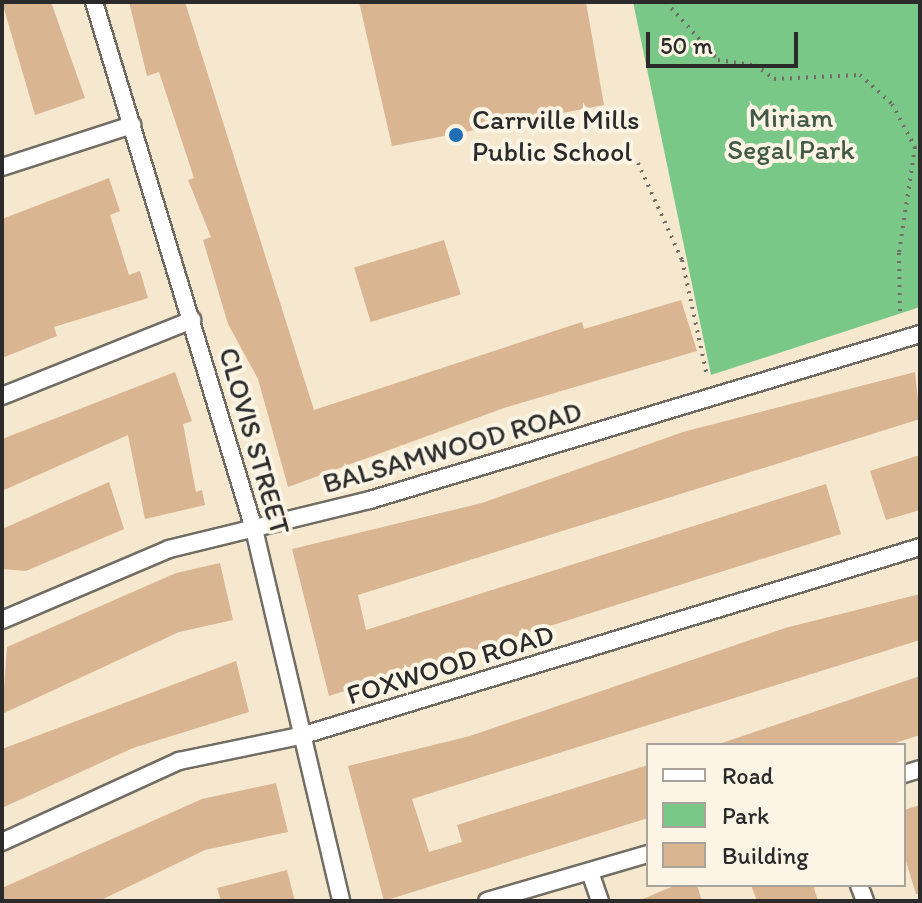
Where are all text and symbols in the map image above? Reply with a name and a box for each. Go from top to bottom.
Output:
scale bar [650,16,802,66]
text: 50 m [660,31,713,60]
park label: Miriam Segal Park [728,100,854,166]
place label: Carrville Mills Public School [472,102,640,168]
marker: Carrville Mills Public School [447,126,465,144]
street label: CLOVIS STREET [212,343,298,539]
street label: BALSAMWOOD ROAD [319,394,585,500]
street label: FOXWOOD ROAD [343,617,557,711]
legend [646,743,906,887]
text: Road [722,761,774,790]
text: Park [722,801,769,830]
text: Building [722,841,809,870]

